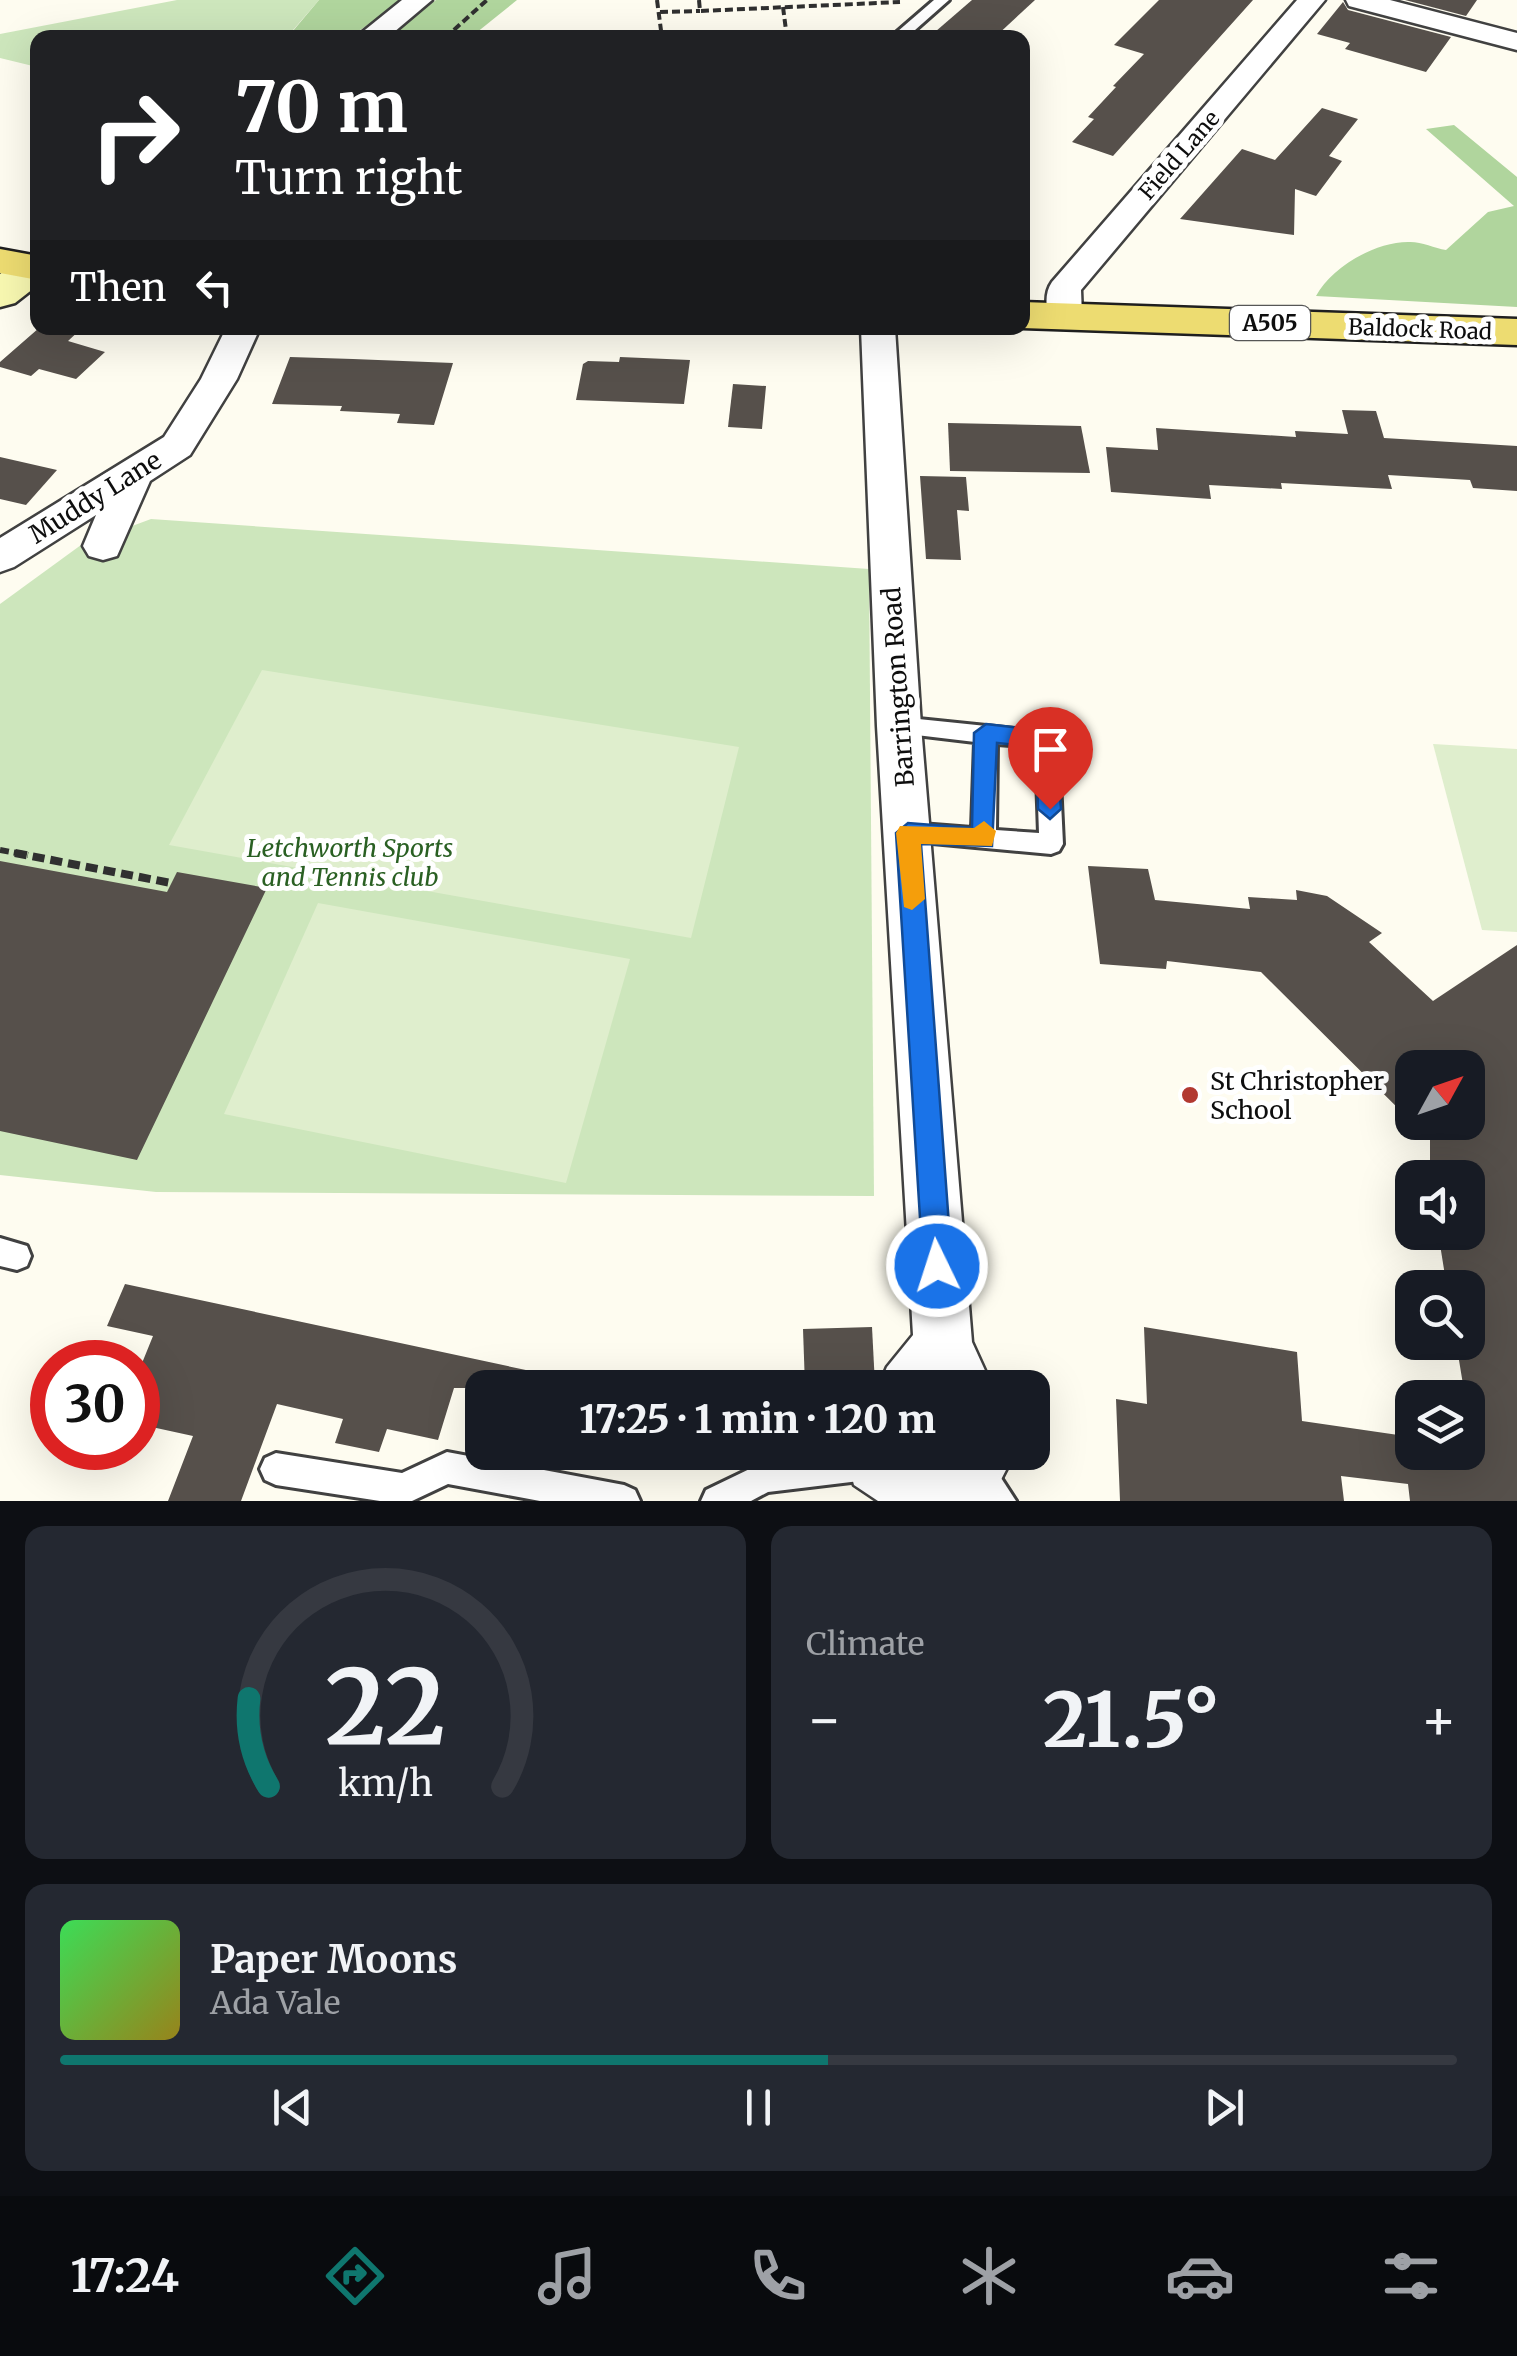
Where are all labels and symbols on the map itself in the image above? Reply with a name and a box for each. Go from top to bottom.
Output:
street label: Field Lane [1133,105,1225,205]
road number: A505 [1230,306,1310,340]
street label: Baldock Road [1347,312,1493,346]
street label: Muddy Lane [23,444,167,550]
street label: Barrington Road [875,586,921,788]
pin [1008,707,1093,810]
park label: Letchworth Sports and Tennis club [247,832,453,893]
north arrow [1395,1050,1485,1140]
place label: St Christopher School [1210,1065,1384,1126]
marker: St Christopher School [1179,1084,1201,1106]
position arrow [885,1214,989,1318]
speed limit sign: 30 [30,1340,160,1470]

